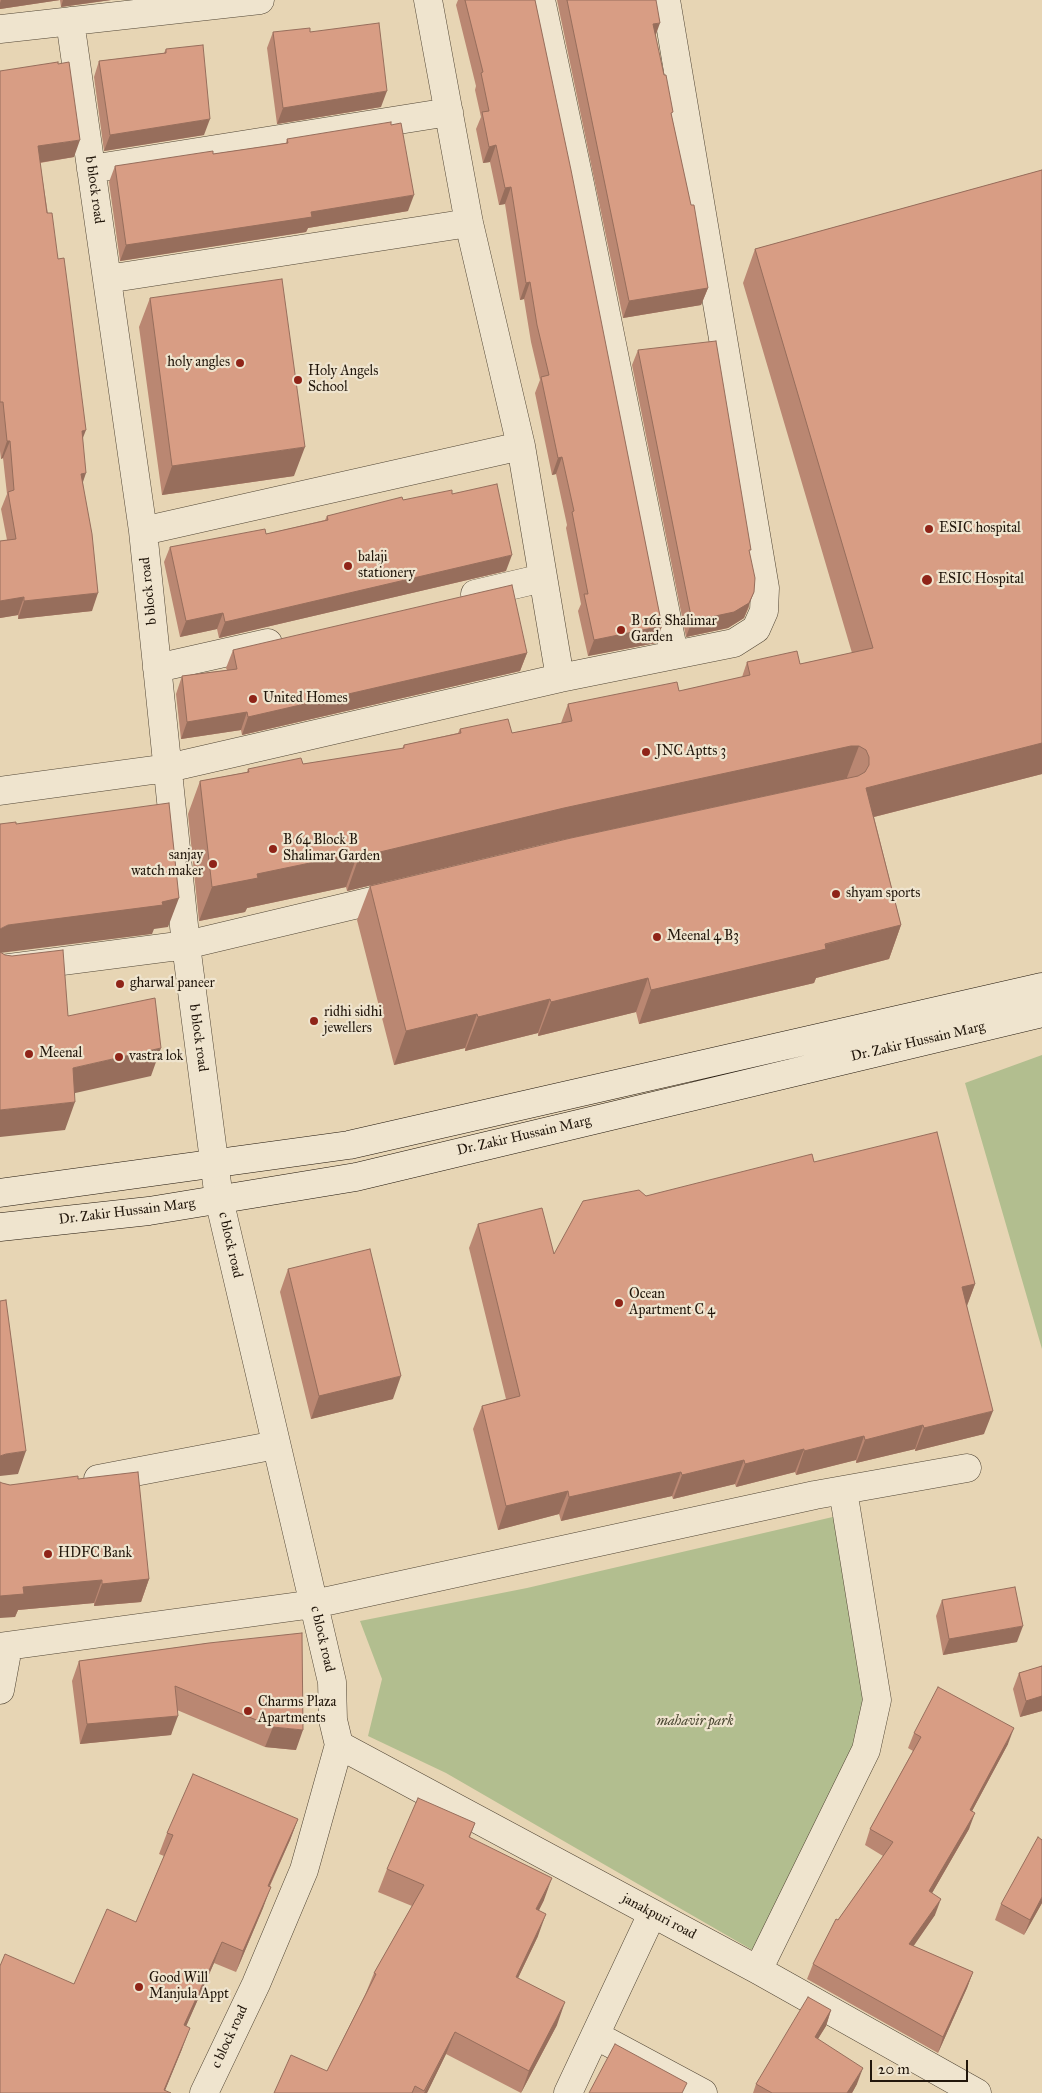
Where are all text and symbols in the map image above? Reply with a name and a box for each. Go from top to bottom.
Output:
street label: b block road [81,155,107,225]
place label: holy angles [167,355,230,371]
marker: holy angles [234,357,246,369]
place label: Holy Angels School [308,364,378,397]
marker: Holy Angels School [292,374,304,386]
place label: ESIC hospital [939,521,1021,537]
marker: ESIC hospital [923,523,935,535]
place label: balaji stationery [358,550,415,582]
street label: b block road [137,556,161,626]
marker: balaji stationery [342,560,354,572]
place label: ESIC Hospital [938,572,1024,588]
marker: ESIC Hospital [920,573,934,587]
place label: B 161 Shalimar Garden [631,614,717,646]
marker: B 161 Shalimar Garden [615,624,627,636]
place label: United Homes [263,691,348,707]
marker: United Homes [247,693,259,705]
place label: JNC Aptts 3 [656,744,726,760]
marker: JNC Aptts 3 [640,746,652,758]
place label: B 64 Block B Shalimar Garden [283,833,380,866]
marker: B 64 Block B Shalimar Garden [267,843,279,855]
place label: sanjay watch maker [131,848,203,880]
marker: sanjay watch maker [207,858,219,870]
place label: shyam sports [846,886,920,902]
marker: shyam sports [830,888,842,900]
place label: Meenal 4 B3 [667,929,739,945]
marker: Meenal 4 B3 [651,931,663,943]
place label: gharwal paneer [130,976,215,992]
marker: gharwal paneer [114,978,126,990]
street label: b block road [185,1003,211,1073]
place label: ridhi sidhi jewellers [324,1005,382,1038]
marker: ridhi sidhi jewellers [308,1015,320,1027]
street label: Dr. Zakir Hussain Marg [849,1018,987,1066]
place label: Meenal [39,1046,82,1062]
marker: Meenal [23,1048,35,1060]
place label: vastra lok [129,1049,183,1065]
marker: vastra lok [113,1051,125,1063]
street label: Dr. Zakir Hussain Marg [455,1112,593,1160]
street label: Dr. Zakir Hussain Marg [58,1195,196,1229]
street label: c block road [214,1210,246,1280]
place label: Ocean Apartment C 4 [629,1287,715,1320]
marker: Ocean Apartment C 4 [613,1297,625,1309]
place label: HDFC Bank [58,1546,132,1562]
marker: HDFC Bank [42,1548,54,1560]
street label: c block road [306,1604,338,1674]
place label: Charms Plaza Apartments [258,1695,336,1728]
marker: Charms Plaza Apartments [242,1705,254,1717]
park label: mahavir park [657,1714,733,1730]
street label: janakpuri road [619,1891,699,1943]
place label: Good Will Manjula Appt [149,1971,229,2004]
marker: Good Will Manjula Appt [133,1981,145,1993]
street label: c block road [208,2003,252,2071]
scale bar [872,2050,970,2082]
text: 20 m [878,2060,910,2078]

